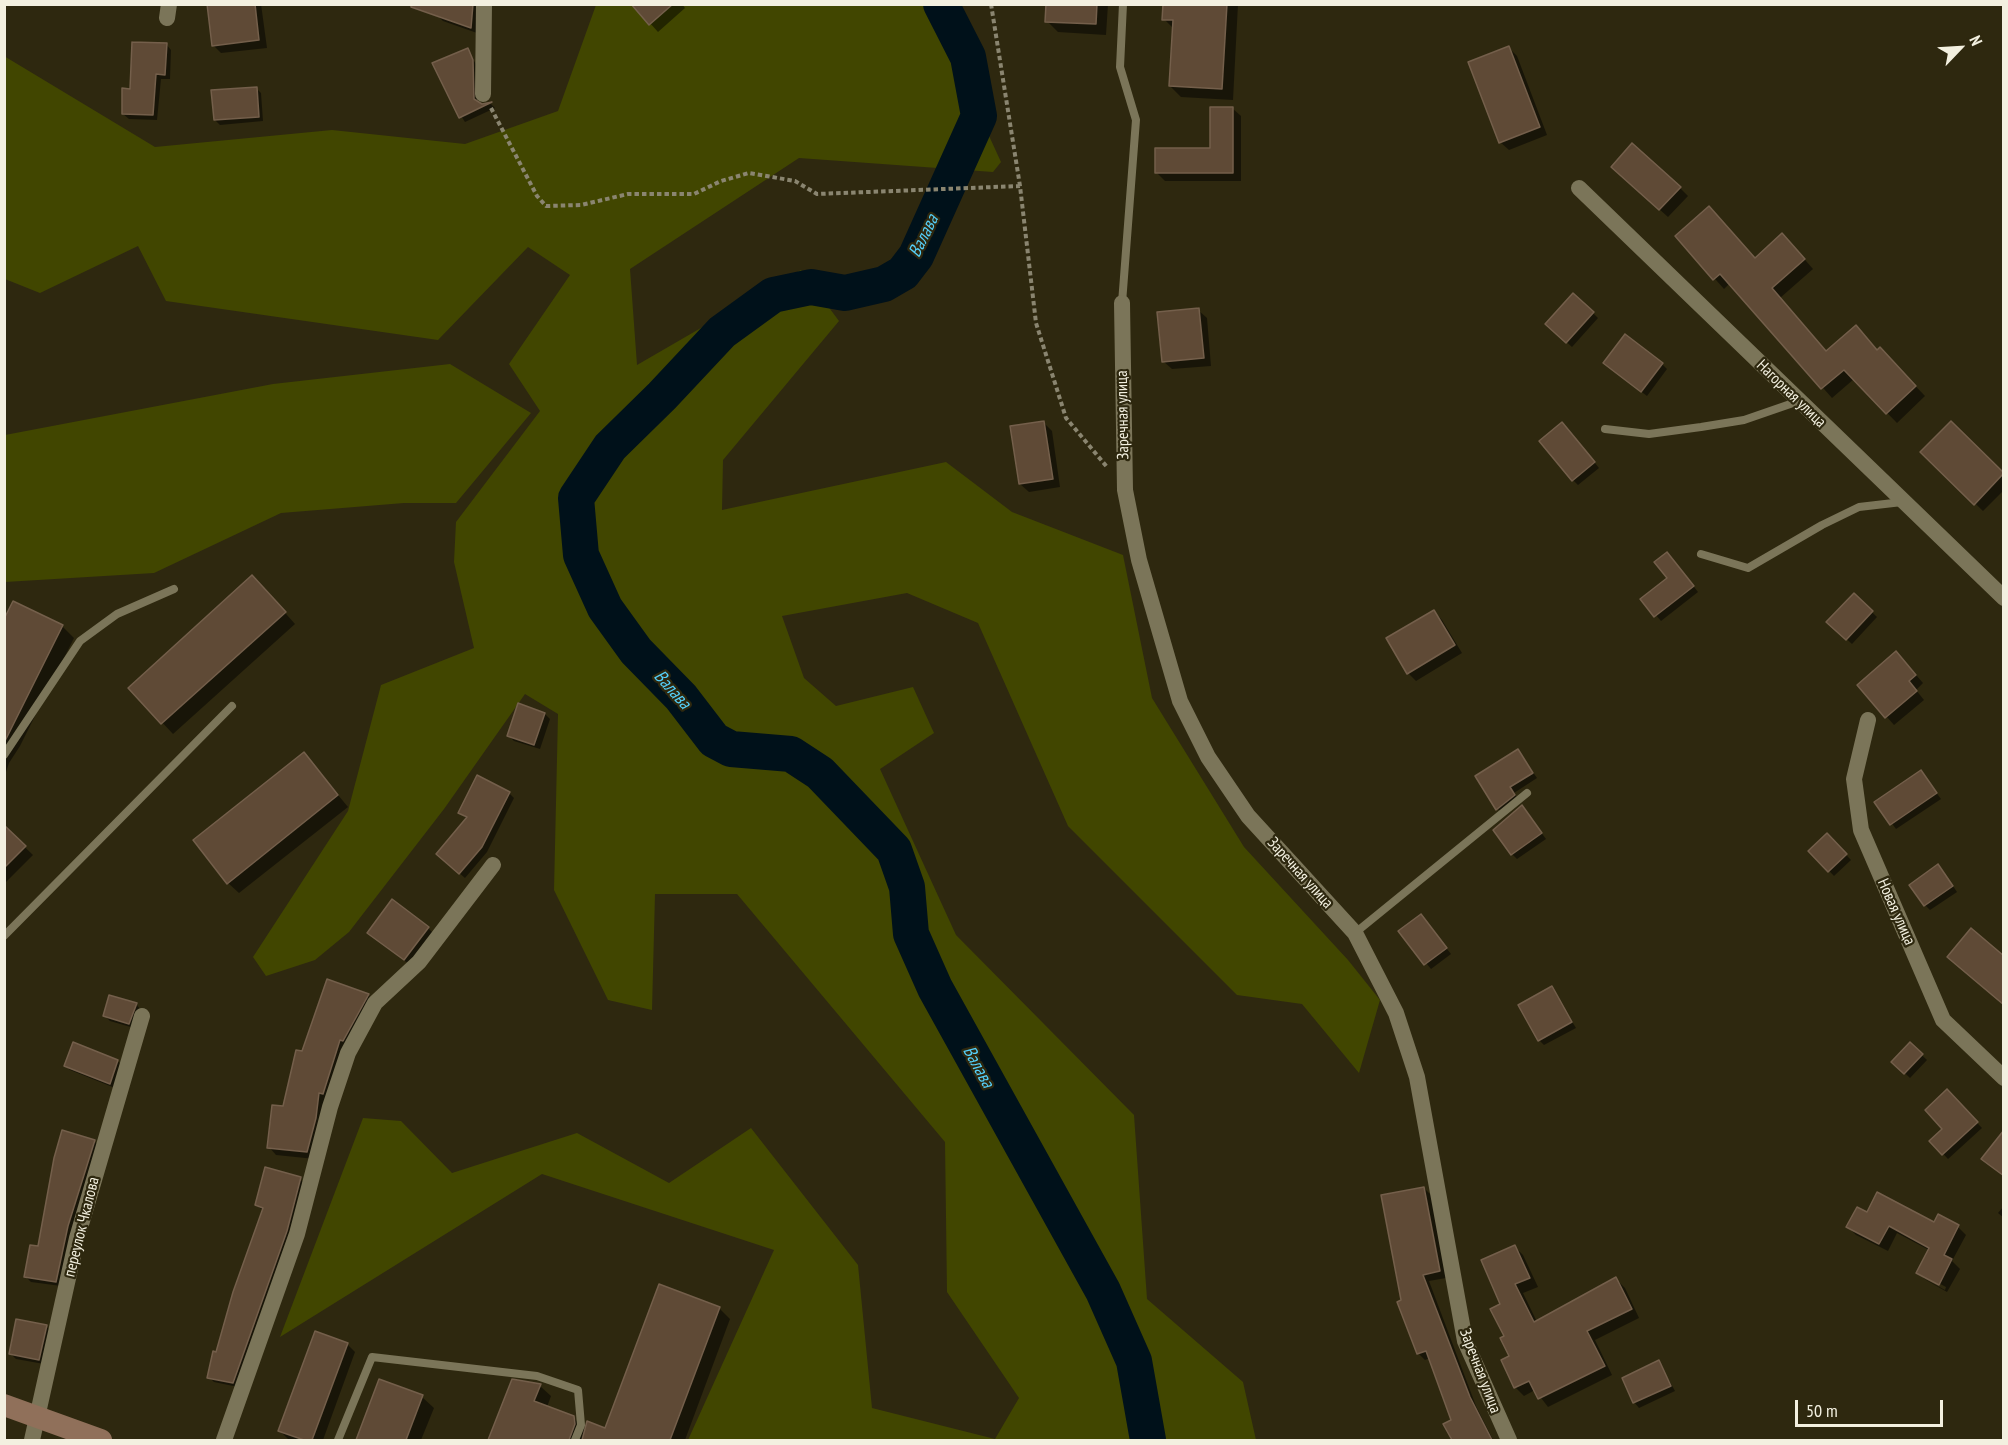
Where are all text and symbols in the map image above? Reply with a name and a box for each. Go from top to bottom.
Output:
north arrow [1930,18,1990,78]
text: N [1965,32,1987,49]
water label: Валава [905,211,943,261]
street label: Нагорная улица [1752,356,1830,432]
street label: Заречная улица [1113,370,1133,460]
water label: Валава [649,666,695,714]
street label: Заречная улица [1263,834,1337,912]
street label: Новая улица [1873,876,1919,948]
water label: Валава [958,1042,998,1092]
street label: переулок Чкалова [60,1175,104,1279]
street label: Заречная улица [1455,1326,1505,1416]
scale bar [1798,1388,1946,1426]
text: 50 m [1806,1399,1838,1422]

